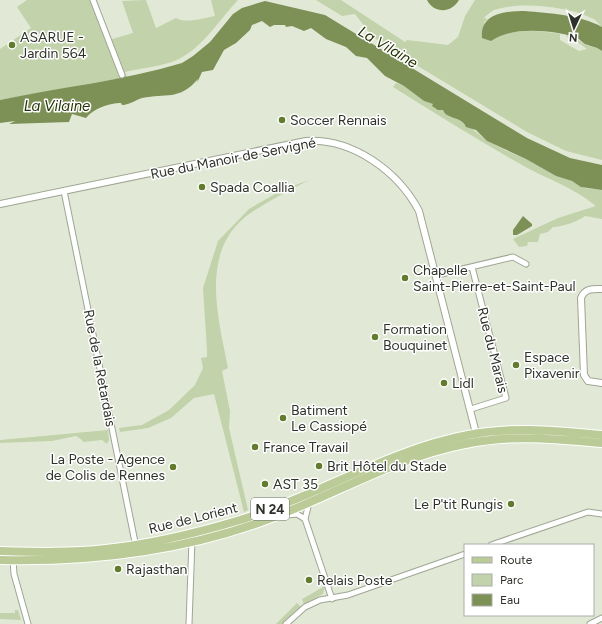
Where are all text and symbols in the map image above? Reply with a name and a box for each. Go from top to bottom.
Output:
north arrow [554,8,594,48]
water label: La Vilaine [355,22,421,72]
place label: ASARUE - Jardin 564 [20,29,87,62]
text: N [569,31,578,44]
marker: ASARUE - Jardin 564 [7,40,17,50]
water label: La Vilaine [24,97,90,115]
place label: Soccer Rennais [290,112,387,129]
marker: Soccer Rennais [277,115,287,125]
street label: Rue du Manoir de Servigné [149,134,318,183]
place label: Spada Coallia [210,179,295,196]
marker: Spada Coallia [197,182,207,192]
place label: Chapelle Saint-Pierre-et-Saint-Paul [413,262,576,295]
marker: Chapelle Saint-Pierre-et-Saint-Paul [400,273,410,283]
street label: Rue du Marais [474,305,511,395]
street label: Rue de la Retardais [80,308,119,428]
place label: Formation Bouquinet [383,321,447,354]
marker: Formation Bouquinet [370,332,380,342]
place label: Espace Pixavenir [524,349,580,382]
marker: Espace Pixavenir [511,360,521,370]
place label: Lidl [452,375,474,392]
marker: Lidl [439,378,449,388]
place label: Batiment Le Cassiopé [291,402,367,435]
marker: Batiment Le Cassiopé [278,413,288,423]
place label: France Travail [263,439,348,456]
marker: France Travail [250,442,260,452]
place label: La Poste - Agence de Colis de Rennes [46,451,165,484]
place label: Brit Hôtel du Stade [327,458,447,475]
marker: Brit Hôtel du Stade [314,461,324,471]
marker: La Poste - Agence de Colis de Rennes [168,462,178,472]
place label: AST 35 [273,476,318,493]
marker: AST 35 [260,479,270,489]
place label: Le P'tit Rungis [414,496,503,513]
road number: N 24 [251,498,289,520]
street label: Rue de Lorient [147,499,239,538]
marker: Le P'tit Rungis [506,499,516,509]
legend [464,544,594,616]
text: Route [500,553,533,567]
place label: Rajasthan [126,561,188,578]
marker: Rajasthan [113,564,123,574]
place label: Relais Poste [317,572,393,589]
text: Parc [500,573,524,587]
marker: Relais Poste [304,575,314,585]
text: Eau [500,593,520,607]

